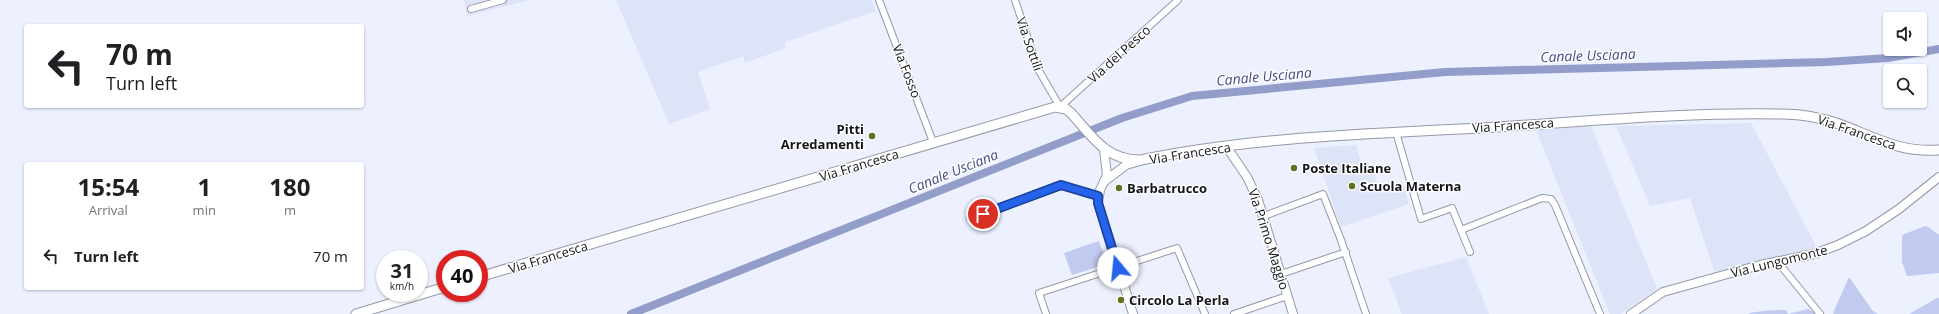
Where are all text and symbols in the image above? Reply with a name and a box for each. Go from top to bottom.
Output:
map controls [1883,12,1927,108]
button: sound [1883,12,1927,56]
street label: Via Sottili [1012,15,1048,73]
street label: Via del Pesco [1084,21,1154,87]
text: 70 m [106,35,173,73]
icon: left [40,40,92,92]
street label: Via Fosso [888,41,926,101]
water label: Canale Usciana [1540,44,1636,66]
water label: Canale Usciana [1216,62,1313,90]
button: search [1883,64,1927,108]
text: Turn left [106,71,177,95]
street label: Via Francesca [1815,110,1899,154]
street label: Via Francesca [1471,113,1555,137]
place label: Pitti Arredamenti [781,120,864,153]
marker: Pitti Arredamenti [867,131,877,141]
street label: Via Francesca [1148,138,1232,168]
street label: Via Francesca [817,144,901,186]
water label: Canale Usciana [905,144,1001,198]
place label: Poste Italiane [1302,159,1392,177]
marker: Poste Italiane [1289,163,1299,173]
text: 15:54 [77,170,139,203]
text: 1 [197,170,211,203]
text: 180 [269,170,311,203]
place label: Scuola Materna [1360,177,1461,195]
place label: Barbatrucco [1127,179,1207,197]
marker: Scuola Materna [1347,181,1357,191]
marker: Barbatrucco [1114,183,1124,193]
street label: Via Primo Maggio [1244,186,1294,292]
pin [966,197,1000,231]
text: Arrival [89,201,128,219]
text: min [193,201,216,219]
text: m [284,201,296,219]
icon: arrive [972,203,994,225]
street label: Via Francesca [506,236,590,278]
street label: Via Lungomonte [1729,240,1829,282]
icon: left [40,245,62,267]
text: Turn left [74,246,139,266]
text: 70 m [313,246,348,266]
position arrow [1097,247,1139,289]
speed limit sign: 40 [436,250,488,302]
text: 31 [391,257,413,284]
text: km/h [390,279,414,293]
place label: Circolo La Perla [1129,291,1229,309]
marker: Circolo La Perla [1116,295,1126,305]

